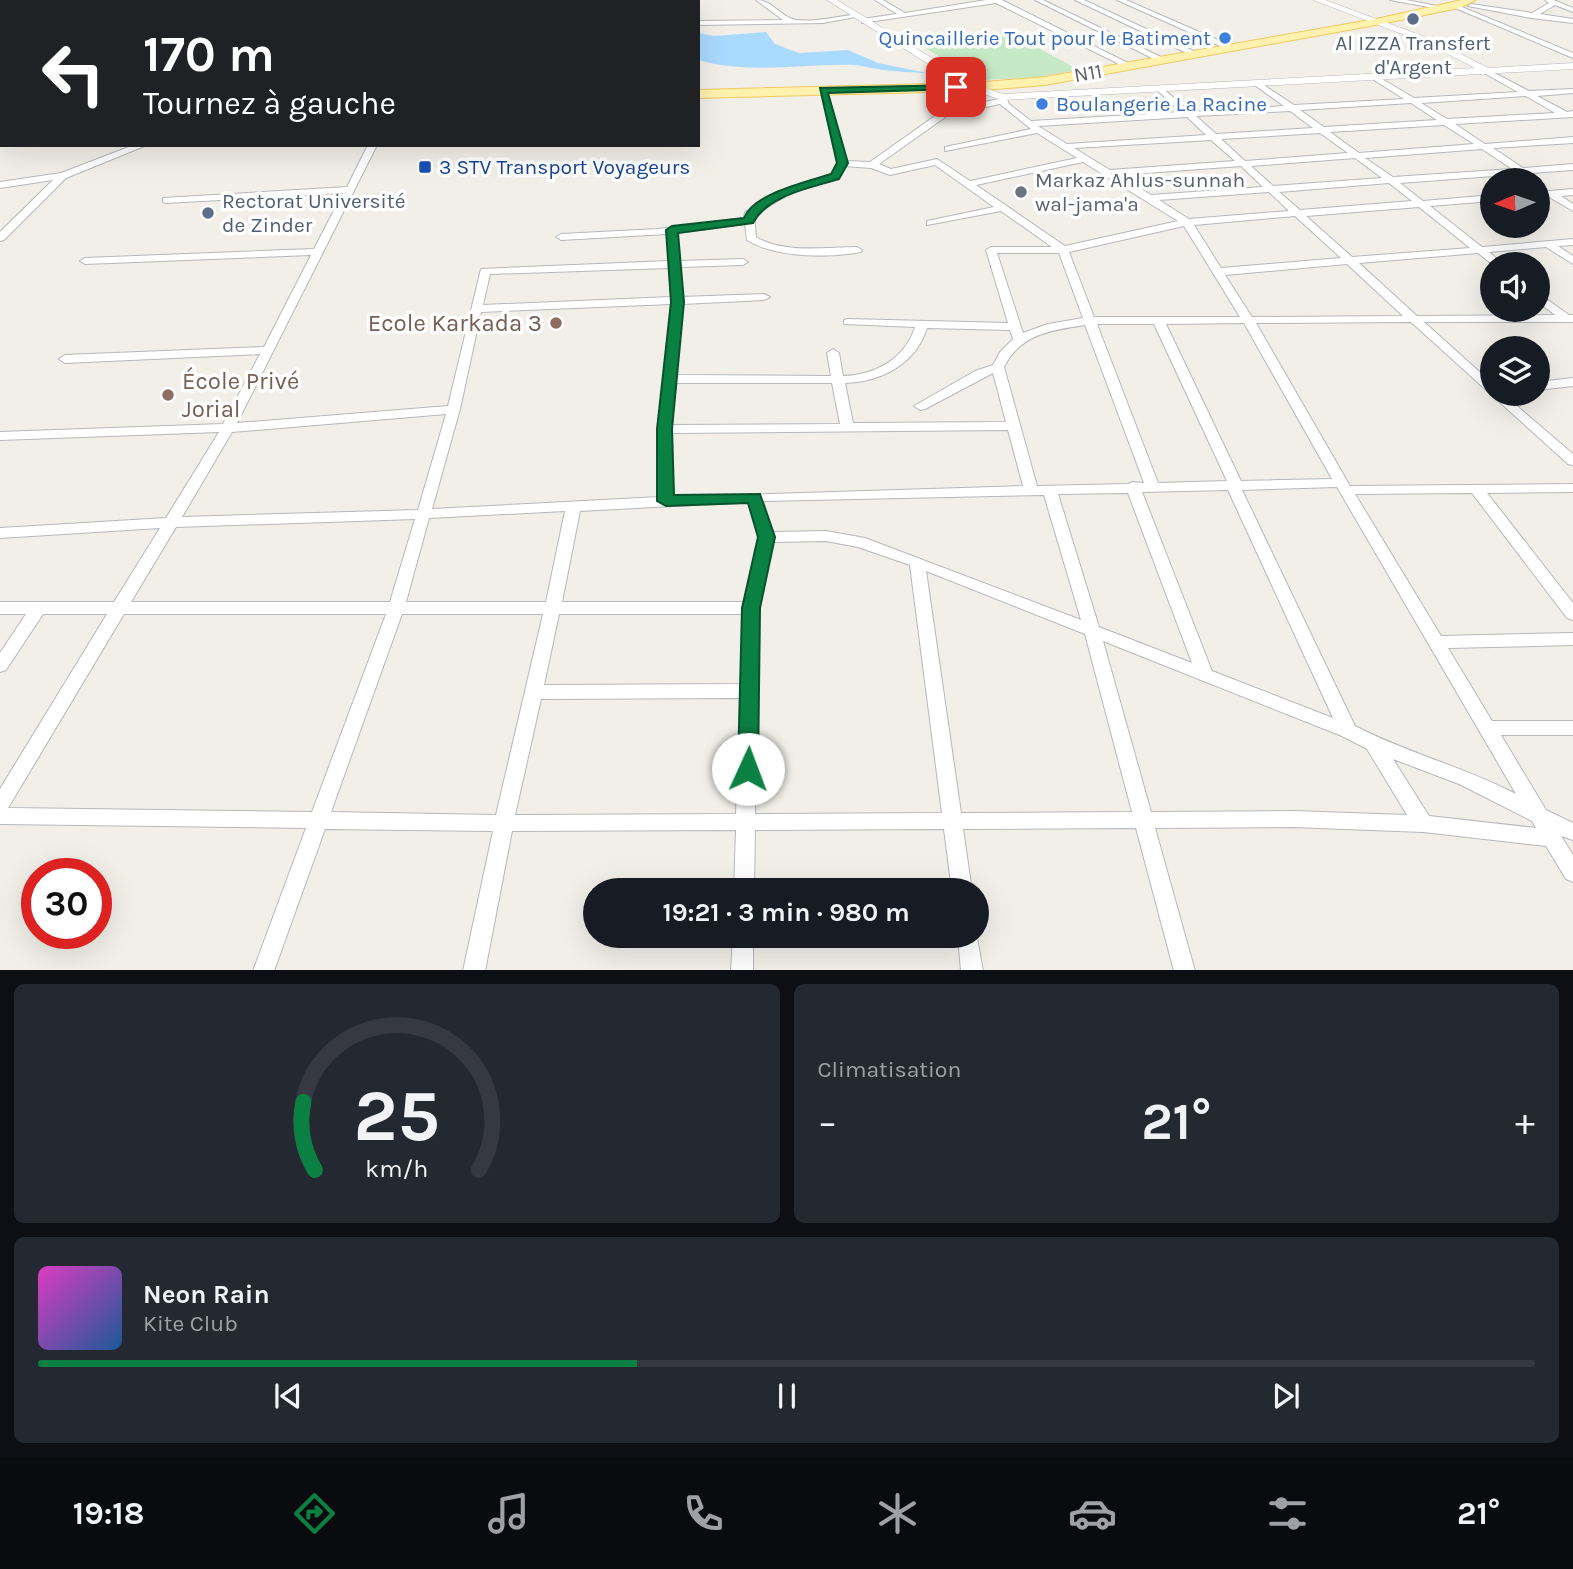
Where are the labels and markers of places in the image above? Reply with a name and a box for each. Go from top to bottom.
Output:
marker: Al IZZA Transfert d'Argent [1405,11,1421,27]
place label: Quincaillerie Tout pour le Batiment [878,26,1211,50]
marker: Quincaillerie Tout pour le Batiment [1217,30,1233,46]
place label: Al IZZA Transfert d'Argent [1335,31,1491,79]
pin [926,57,986,117]
place label: Boulangerie La Racine [1056,92,1267,116]
marker: Boulangerie La Racine [1034,96,1050,112]
place label: 3 STV Transport Voyageurs [439,155,690,179]
marker: 3 STV Transport Voyageurs [417,159,433,175]
place label: Markaz Ahlus-sunnah wal-jama'a [1035,168,1245,216]
marker: Markaz Ahlus-sunnah wal-jama'a [1013,184,1029,200]
place label: Rectorat Université de Zinder [222,189,405,237]
marker: Rectorat Université de Zinder [200,205,216,221]
place label: Ecole Karkada 3 [368,309,542,337]
marker: Ecole Karkada 3 [548,315,564,331]
place label: École Privé Jorial [182,366,299,423]
marker: École Privé Jorial [160,387,176,403]

